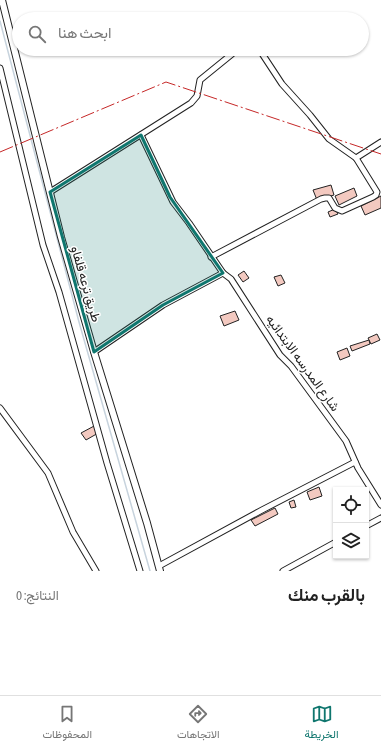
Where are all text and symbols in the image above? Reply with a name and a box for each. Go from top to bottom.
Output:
search box [12,12,369,56]
icon: search [26,23,48,45]
text: ابحث هنا [58,24,112,41]
street label: طريق ترعه قلفاو [67,244,104,324]
street label: شارع المدرسه الابتدائيه [261,312,343,415]
map controls [333,487,369,559]
button: locate [333,487,369,523]
button: layers [333,523,369,559]
text: بالقرب منك [288,585,365,605]
text: النتائج: 0 [16,588,59,603]
tab: المحفوظات [42,703,92,744]
tab: الاتجاهات [177,703,220,744]
tab: الخريطة [305,703,339,744]

